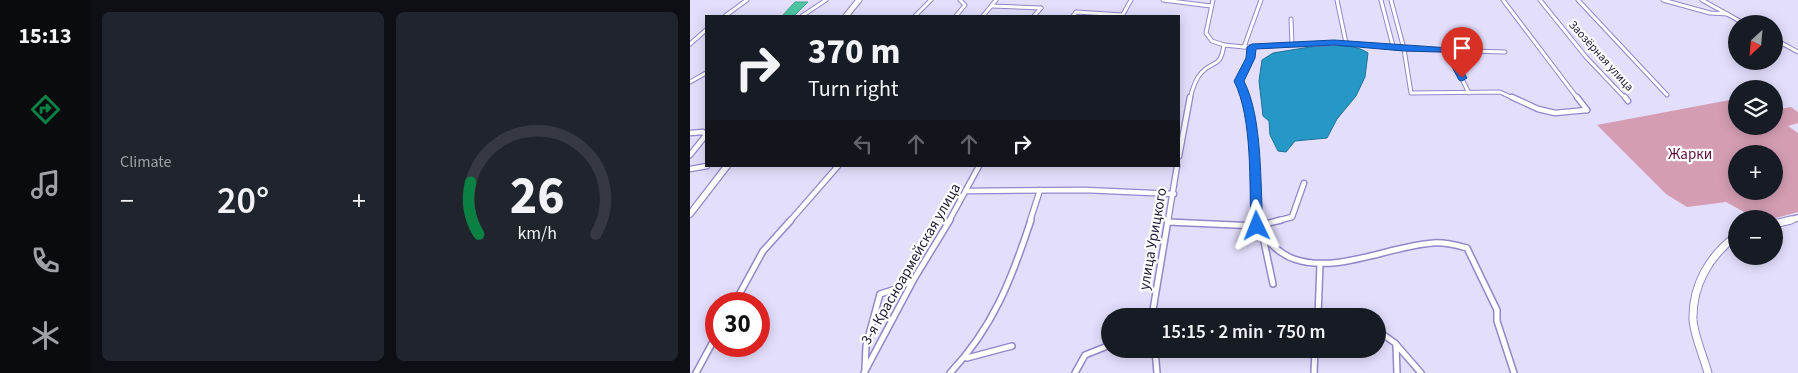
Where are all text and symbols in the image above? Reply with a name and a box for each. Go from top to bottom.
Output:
north arrow [1728,15,1782,70]
map controls [1728,15,1783,265]
street label: Заозёрная улица [1565,17,1637,95]
text: 15:13 [18,20,72,52]
text: 370 m [808,27,900,77]
pin [1441,27,1483,78]
icon: arrive [1448,34,1476,62]
icon: right [725,35,790,100]
text: Turn right [808,73,898,105]
button: layers [1728,80,1783,135]
icon: directions [28,92,63,127]
icon: left [849,130,877,158]
icon: ahead [902,130,930,158]
icon: ahead [955,130,983,158]
icon: right [1008,130,1036,158]
park label: Жарки [1668,144,1712,165]
button: + [1728,145,1783,200]
text: Climate [120,151,171,173]
text: 26 [510,160,564,234]
icon: music [28,167,63,202]
text: 20° [217,174,269,228]
street label: 3-я Красноармейская улица [856,179,966,349]
text: − [120,181,134,221]
text: + [352,181,366,221]
street label: улица Урицкого [1134,186,1172,292]
position arrow [1230,199,1282,251]
button: − [1728,210,1783,265]
text: km/h [517,221,557,246]
icon: phone [28,243,63,278]
speed limit sign: 30 [705,292,770,357]
icon: climate [28,318,63,353]
text: 15:15 · 2 min · 750 m [1161,319,1326,346]

